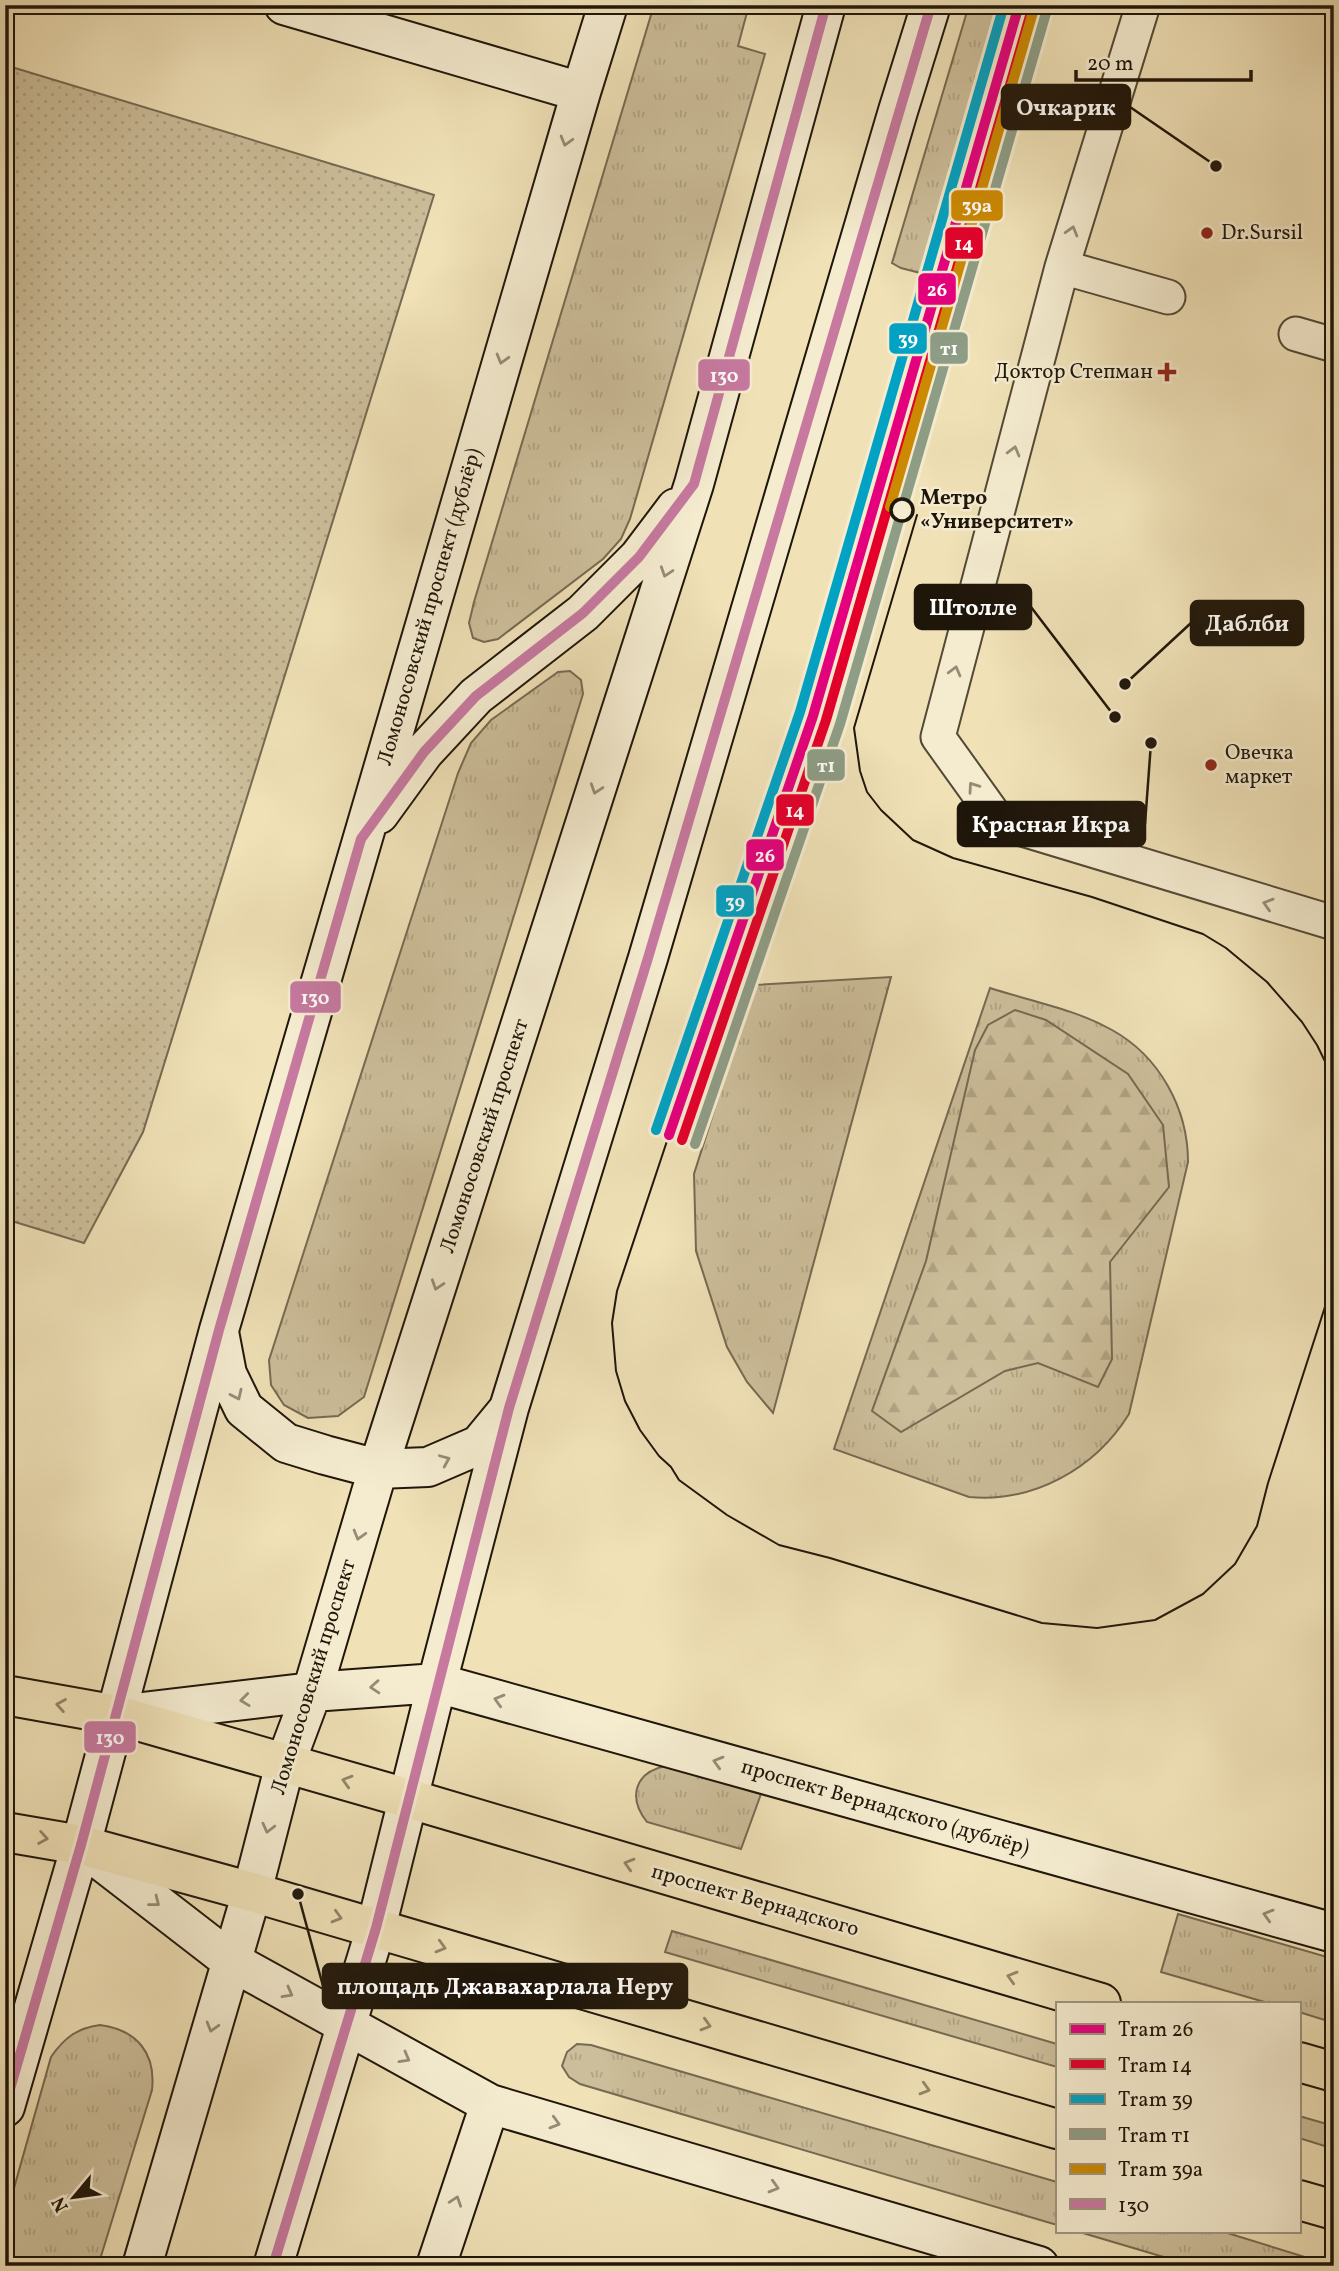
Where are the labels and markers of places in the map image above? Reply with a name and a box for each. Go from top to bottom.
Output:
callout: Очкарик [1002,85,1130,129]
place label: Dr.Sursil [1221,219,1303,248]
marker: Dr.Sursil [1199,225,1215,241]
place label: Доктор Степман [994,358,1153,387]
marker: Доктор Степман [1159,364,1175,380]
place label: Метро «Университет» [920,484,1074,537]
marker: Метро «Университет» [890,498,914,522]
callout: Штолле [915,585,1031,629]
callout: Даблби [1191,601,1303,645]
place label: Овечка маркет [1225,739,1294,792]
marker: Овечка маркет [1203,757,1219,773]
callout: Красная Икра [958,802,1145,846]
callout: площадь Джавахарлала Неру [323,1964,687,2008]

